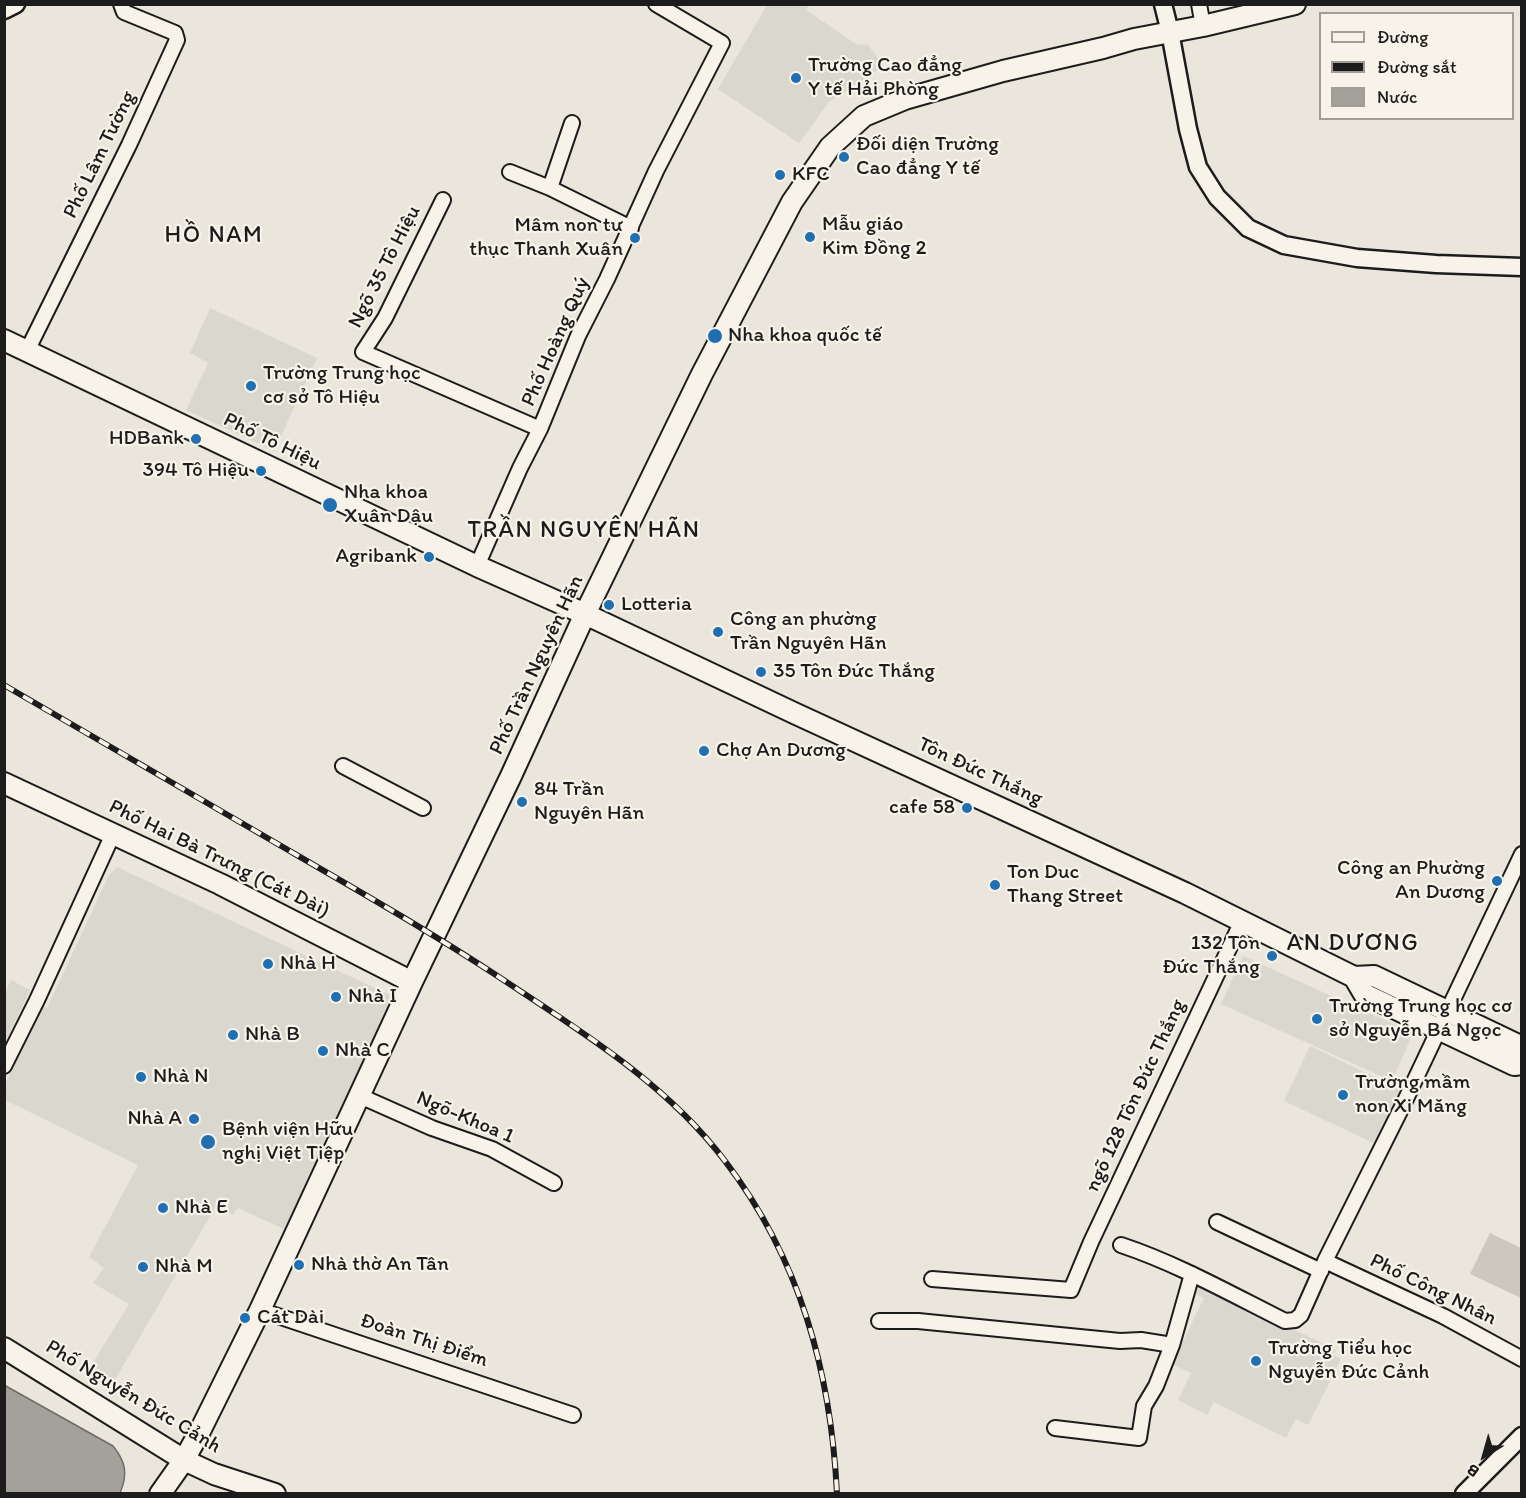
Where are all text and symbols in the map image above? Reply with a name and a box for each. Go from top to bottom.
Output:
legend [1319,12,1514,120]
text: Đường [1377,26,1428,48]
place label: Trường Cao đẳng Y tế Hải Phòng [808,53,962,103]
text: Đường sắt [1377,56,1457,78]
marker: Trường Cao đẳng Y tế Hải Phòng [789,71,803,85]
text: Nước [1377,86,1417,108]
street label: Phố Lâm Tường [58,87,142,223]
place label: Đối diện Trường Cao đẳng Y tế [856,132,999,182]
marker: Đối diện Trường Cao đẳng Y tế [837,150,851,164]
place label: KFC [792,162,830,188]
marker: KFC [773,168,787,182]
street label: Ngõ 35 Tô Hiệu [343,201,427,333]
place label: Mẫu giáo Kim Đồng 2 [822,212,927,262]
place label: Mâm non tư thục Thanh Xuân [469,213,623,263]
district label: HỒ NAM [164,222,264,250]
marker: Mẫu giáo Kim Đồng 2 [803,230,817,244]
marker: Mâm non tư thục Thanh Xuân [628,231,642,245]
street label: Phố Hoàng Quý [516,273,596,411]
place label: Nha khoa quốc tế [728,323,882,349]
marker: Nha khoa quốc tế [706,327,724,345]
place label: Trường Trung học cơ sở Tô Hiệu [263,361,421,411]
marker: Trường Trung học cơ sở Tô Hiệu [244,379,258,393]
street label: Phố Tô Hiệu [219,408,325,476]
place label: HDBank [109,426,184,452]
marker: HDBank [189,432,203,446]
place label: 394 Tô Hiệu [143,458,249,484]
marker: 394 Tô Hiệu [254,464,268,478]
place label: Nha khoa Xuân Dậu [344,480,433,530]
marker: Nha khoa Xuân Dậu [321,496,339,514]
district label: TRẦN NGUYÊN HÃN [467,517,701,545]
place label: Agribank [336,544,417,570]
marker: Agribank [422,550,436,564]
street label: Phố Trần Nguyên Hãn [484,571,590,759]
place label: Lotteria [621,592,692,618]
marker: Lotteria [602,598,616,612]
place label: Công an phường Trần Nguyên Hãn [730,607,887,657]
marker: Công an phường Trần Nguyên Hãn [711,625,725,639]
place label: 35 Tôn Đức Thắng [773,659,935,685]
marker: 35 Tôn Đức Thắng [754,665,768,679]
street label: Tôn Đức Thắng [914,732,1046,812]
place label: Chợ An Dương [716,738,846,764]
marker: Chợ An Dương [697,744,711,758]
place label: 84 Trần Nguyên Hãn [534,777,644,827]
street label: Phố Hai Bà Trưng (Cát Dài) [104,794,334,924]
marker: 84 Trần Nguyên Hãn [515,795,529,809]
place label: cafe 58 [889,795,955,821]
marker: cafe 58 [960,801,974,815]
place label: Công an Phường An Dương [1337,856,1485,906]
place label: Ton Duc Thang Street [1007,860,1123,910]
marker: Công an Phường An Dương [1490,874,1504,888]
marker: Ton Duc Thang Street [988,878,1002,892]
district label: AN DƯƠNG [1287,930,1419,958]
place label: 132 Tôn Đức Thắng [1162,931,1260,981]
marker: 132 Tôn Đức Thắng [1265,949,1279,963]
place label: Nhà H [280,951,336,977]
marker: Nhà H [261,957,275,971]
place label: Nhà I [348,984,397,1010]
marker: Nhà I [329,990,343,1004]
place label: Trường Trung học cơ sở Nguyễn Bá Ngọc [1329,994,1512,1044]
street label: ngõ 128 Tôn Đức Thắng [1080,996,1192,1196]
marker: Trường Trung học cơ sở Nguyễn Bá Ngọc [1310,1012,1324,1026]
place label: Nhà B [245,1022,300,1048]
marker: Nhà B [226,1028,240,1042]
place label: Nhà C [335,1038,390,1064]
marker: Nhà C [316,1044,330,1058]
place label: Nhà N [153,1064,208,1090]
marker: Nhà N [134,1070,148,1084]
place label: Trường mầm non Xi Măng [1355,1070,1470,1120]
street label: Ngõ-Khoa 1 [412,1086,518,1150]
marker: Trường mầm non Xi Măng [1336,1088,1350,1102]
place label: Nhà A [127,1106,182,1132]
marker: Nhà A [187,1112,201,1126]
place label: Bệnh viện Hữu nghị Việt Tiệp [222,1117,353,1167]
marker: Bệnh viện Hữu nghị Việt Tiệp [199,1133,217,1151]
place label: Nhà E [175,1195,228,1221]
marker: Nhà E [156,1201,170,1215]
street label: Phố Công Nhân [1366,1248,1500,1332]
place label: Nhà thờ An Tân [311,1252,449,1278]
place label: Nhà M [155,1254,213,1280]
marker: Nhà thờ An Tân [292,1258,306,1272]
marker: Nhà M [136,1260,150,1274]
place label: Cát Dài [257,1305,324,1331]
street label: Đoàn Thị Điểm [357,1308,491,1374]
marker: Cát Dài [238,1311,252,1325]
street label: Phố Nguyễn Đức Cảnh [41,1335,225,1459]
place label: Trường Tiểu học Nguyễn Đức Cảnh [1268,1336,1429,1386]
marker: Trường Tiểu học Nguyễn Đức Cảnh [1249,1354,1263,1368]
north arrow [1454,1426,1514,1486]
text: B [1463,1460,1483,1481]

